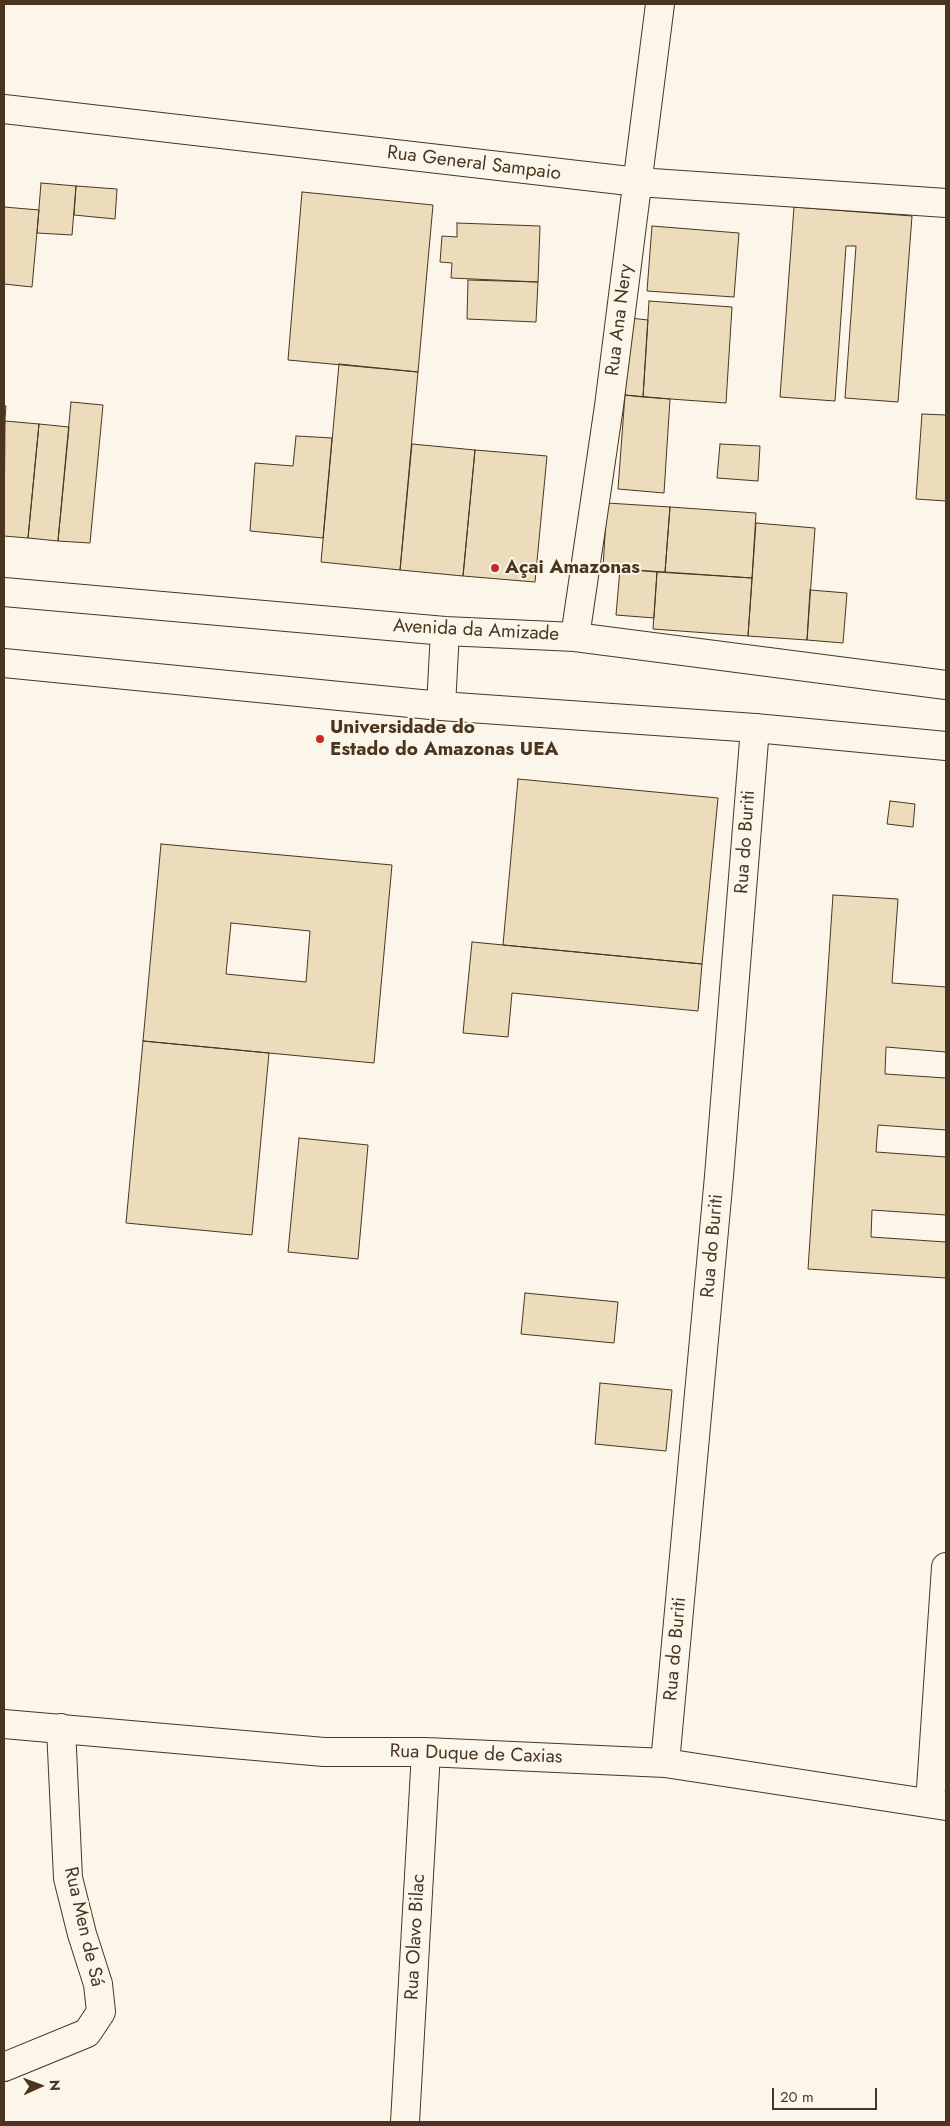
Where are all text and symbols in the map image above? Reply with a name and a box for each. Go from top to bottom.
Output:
street label: Rua General Sampaio [386,142,562,186]
street label: Rua Ana Nery [602,263,638,377]
place label: Açai Amazonas [505,557,640,579]
marker: Açai Amazonas [489,562,501,574]
street label: Avenida da Amizade [392,615,560,647]
place label: Universidade do Estado do Amazonas UEA [330,717,559,761]
marker: Universidade do Estado do Amazonas UEA [314,733,326,745]
street label: Rua do Buriti [731,789,761,895]
street label: Rua do Buriti [697,1193,729,1299]
street label: Rua do Buriti [660,1596,692,1702]
street label: Rua Duque de Caxias [389,1741,563,1769]
street label: Rua Men de Sá [58,1865,108,1989]
street label: Rua Olavo Bilac [401,1873,431,2001]
north arrow [15,2061,65,2111]
scale bar [775,2078,880,2110]
text: N [45,2080,65,2091]
text: 20 m [780,2086,814,2108]

